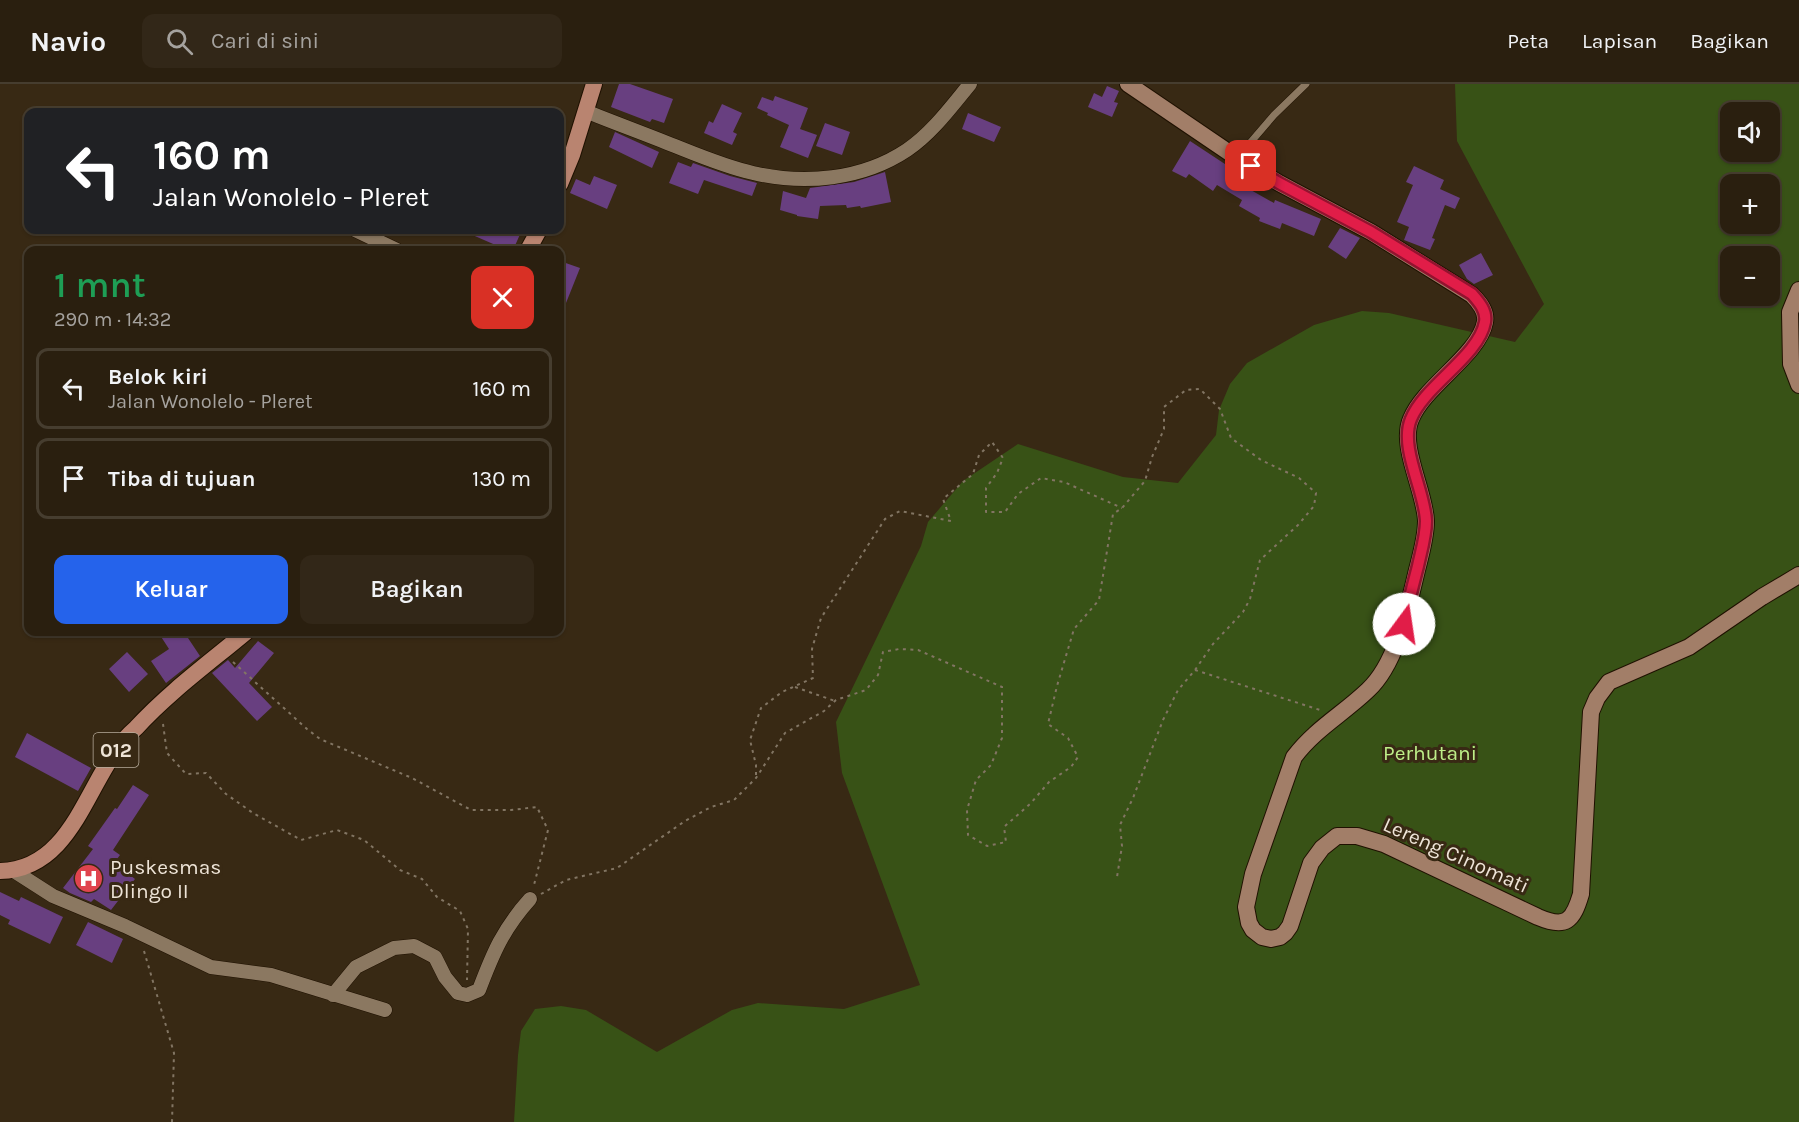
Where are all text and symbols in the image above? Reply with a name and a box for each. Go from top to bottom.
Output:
search box [142,14,562,68]
text: Navio [30,25,106,58]
icon: search [163,25,196,58]
text: Cari di sini [211,28,319,54]
text: Peta [1507,29,1549,53]
text: Lapisan [1582,29,1657,53]
text: Bagikan [1690,29,1769,53]
map controls [1720,102,1780,306]
button: sound [1720,102,1780,162]
text: 160 m [153,130,271,180]
icon: left [54,132,132,210]
pin [1225,140,1276,191]
icon: arrive [1234,149,1267,182]
button: + [1720,174,1780,234]
text: Jalan Wonolelo - Pleret [153,181,429,213]
button: − [1720,246,1780,306]
text: 1 mnt [54,264,146,306]
button: close [471,266,534,329]
text: 290 m · 14:32 [54,308,171,331]
text: Belok kiri [108,364,208,390]
icon: left [57,372,90,405]
text: 160 m [472,376,531,402]
text: Jalan Wonolelo - Pleret [108,390,313,413]
icon: arrive [57,462,90,495]
text: Tiba di tujuan [108,466,255,492]
text: 130 m [472,466,531,492]
button: Keluar [54,555,288,624]
button: Bagikan [300,555,534,624]
position arrow [1372,592,1436,656]
road number: 012 [94,733,138,767]
park label: Perhutani [1383,741,1477,765]
street label: Lereng Cinomati [1379,812,1533,898]
place label: Puskesmas Dlingo II [110,855,221,903]
hospital icon: Puskesmas Dlingo II [73,863,105,895]

